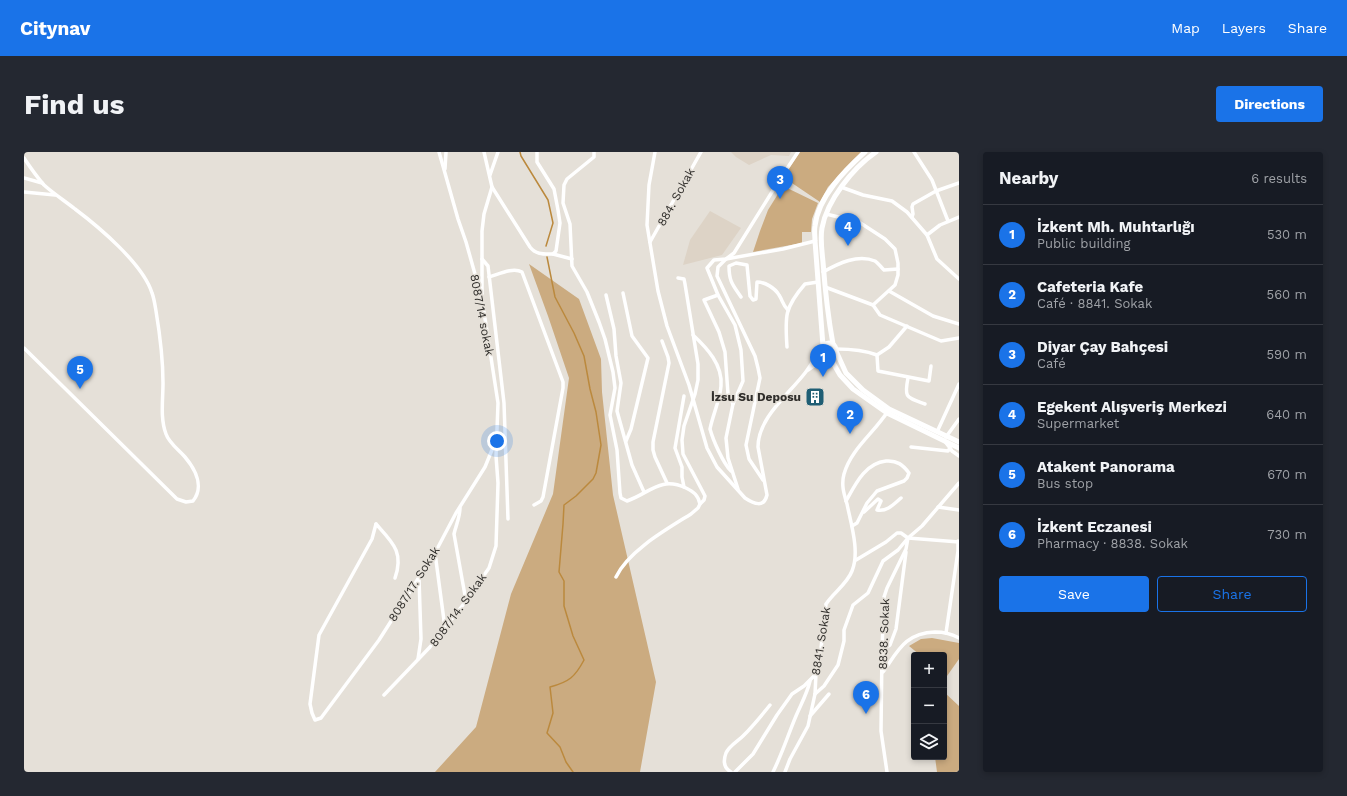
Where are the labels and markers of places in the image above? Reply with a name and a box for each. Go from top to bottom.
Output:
pin: 3 [767,166,793,199]
pin: 4 [835,213,861,246]
pin: 1 [810,344,836,377]
pin: 5 [67,356,93,389]
building icon: İzsu Su Deposu [804,386,826,408]
place label: İzsu Su Deposu [711,390,801,404]
pin: 2 [837,401,863,434]
pin: 6 [853,681,879,714]

